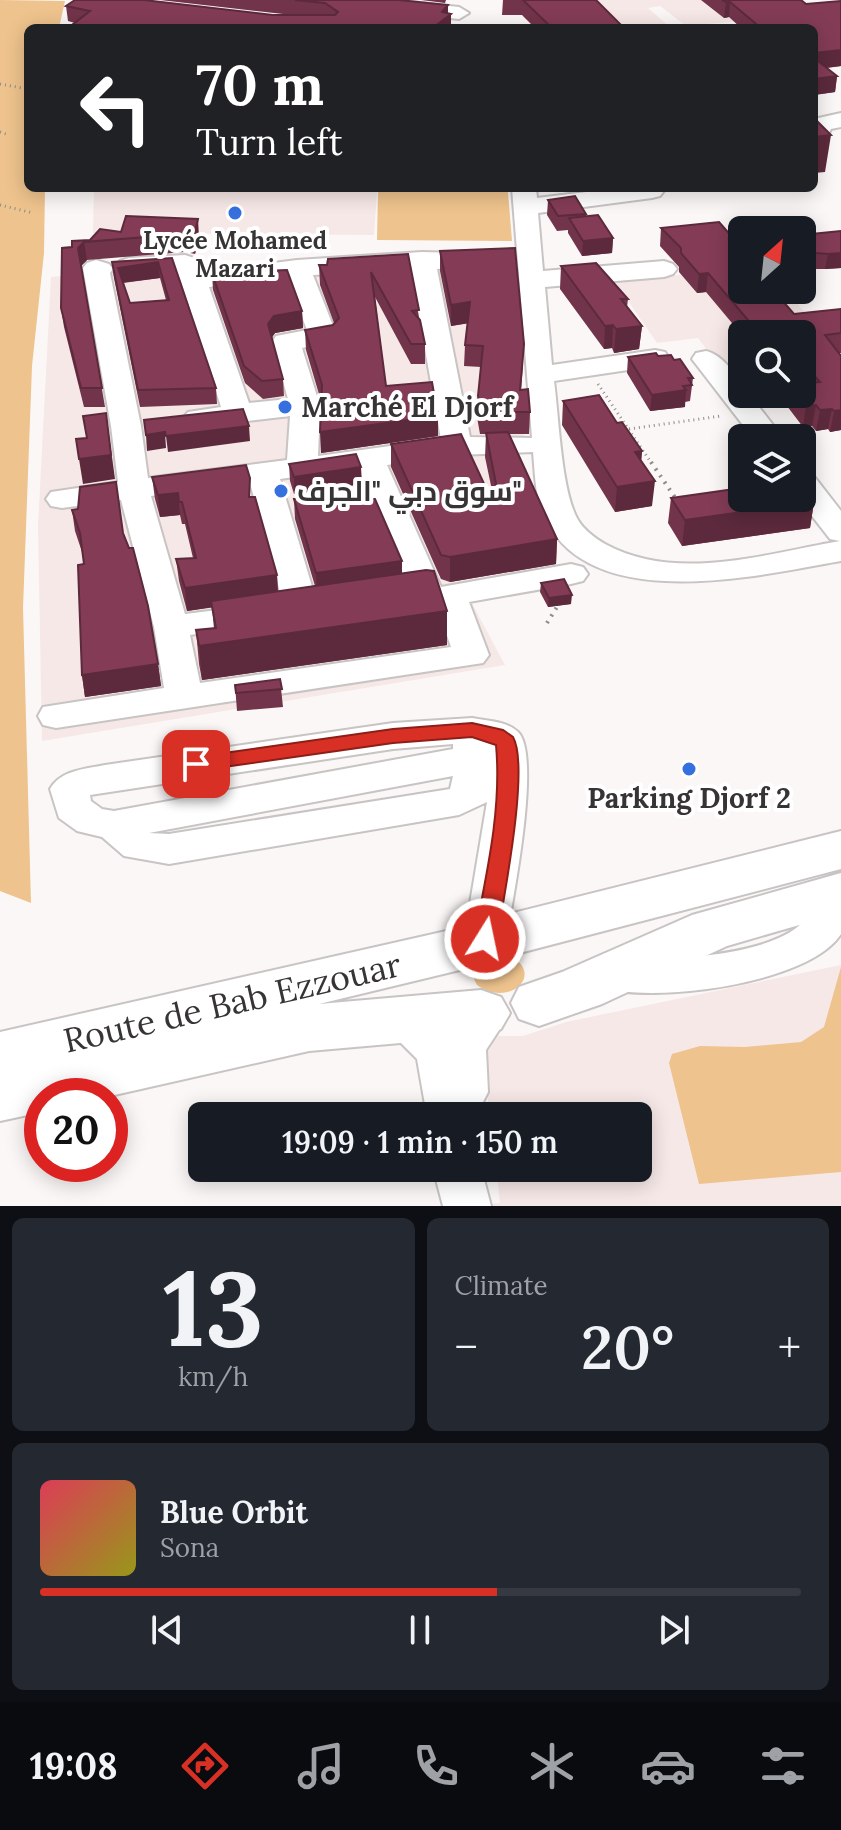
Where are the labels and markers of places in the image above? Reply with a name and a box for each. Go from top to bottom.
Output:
marker: Lycée Mohamed Mazari [226,204,244,222]
place label: Lycée Mohamed Mazari [143,225,327,284]
place label: Marché El Djorf [301,389,515,425]
marker: Marché El Djorf [276,398,294,416]
place label: سوق دبي "الجرف" [297,473,522,514]
marker: سوق دبي "الجرف" [272,482,290,500]
pin [162,730,230,798]
marker: Parking Djorf 2 [680,760,698,778]
place label: Parking Djorf 2 [587,780,791,816]

